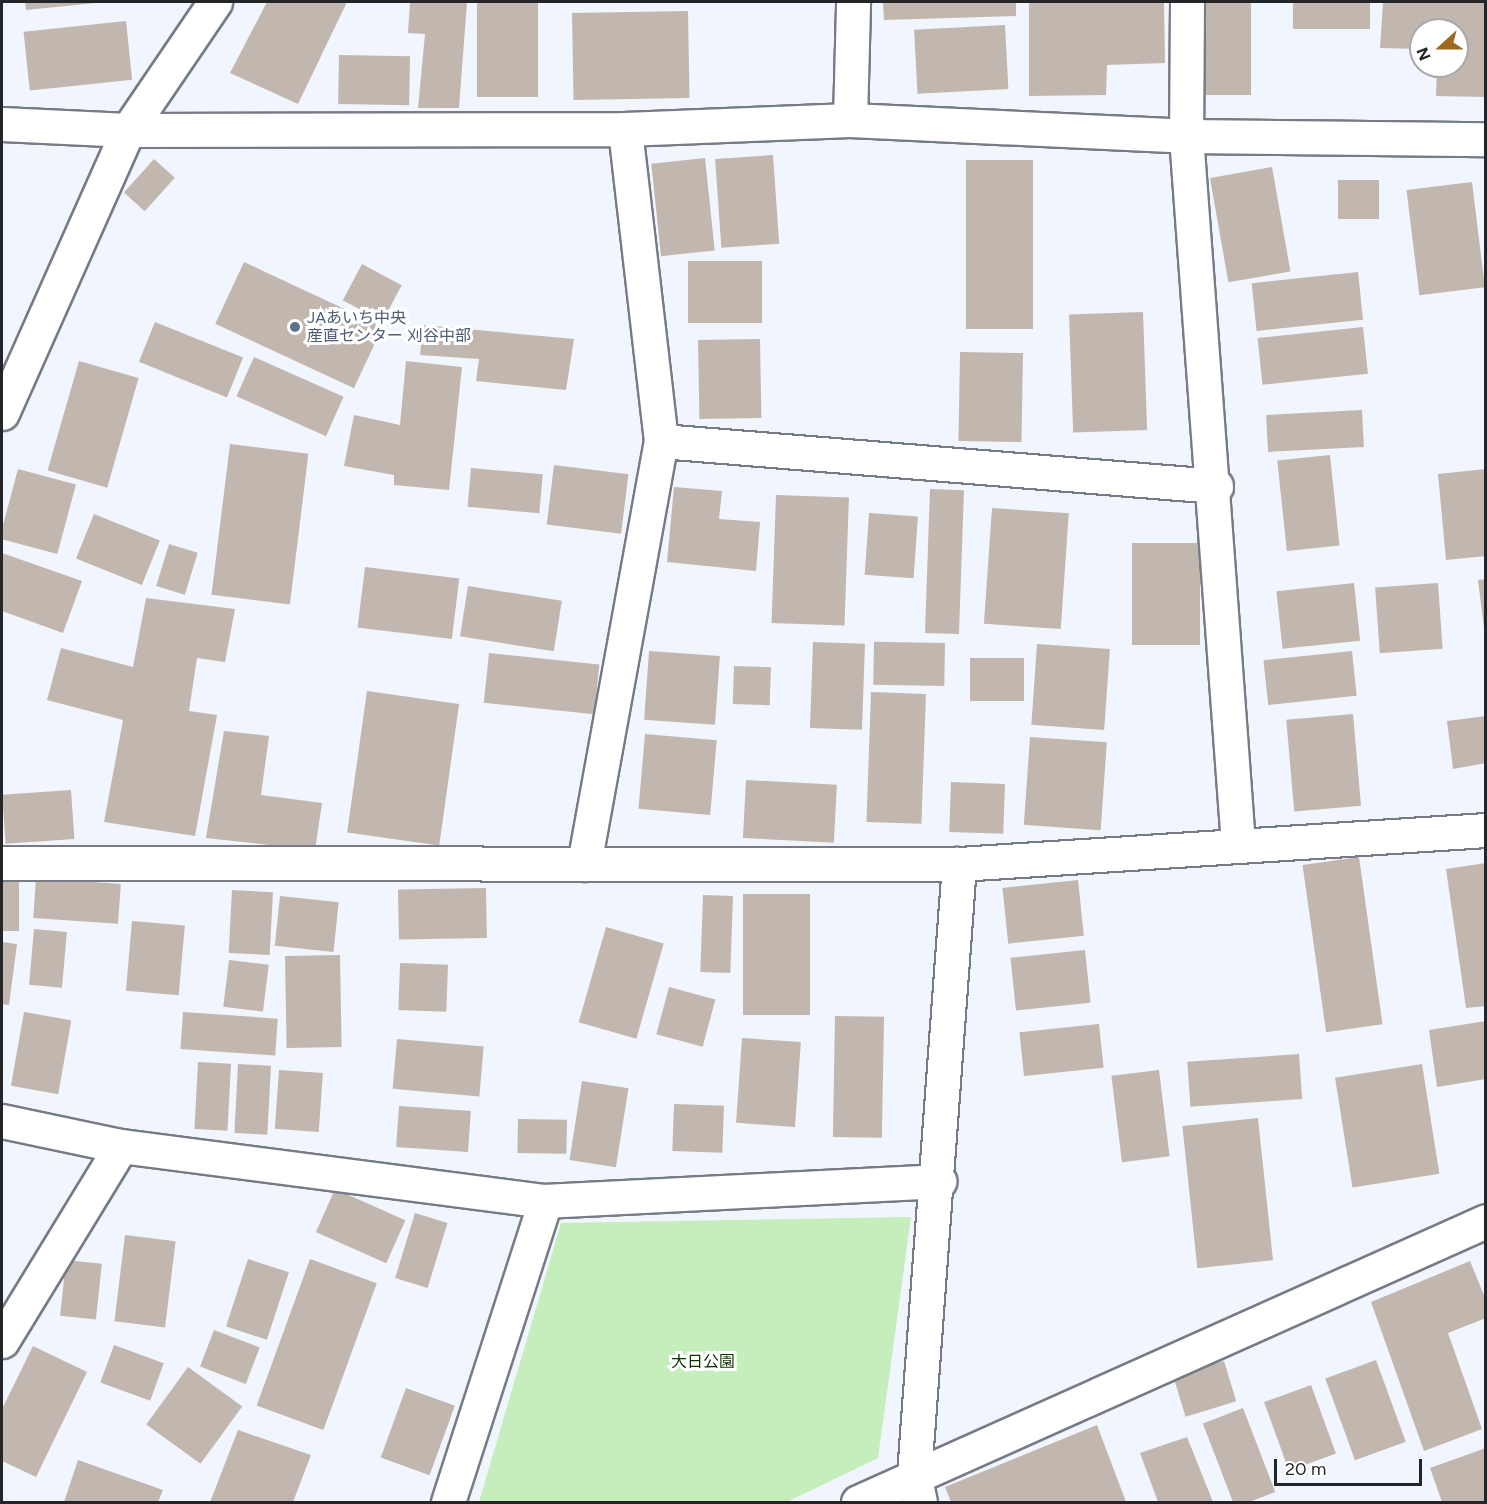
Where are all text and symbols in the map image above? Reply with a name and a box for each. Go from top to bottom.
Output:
north arrow [1409,18,1469,78]
text: N [1413,45,1435,63]
place label: JAあいち中央 産直センター 刈谷中部 [307,308,471,346]
marker: JAあいち中央 産直センター 刈谷中部 [288,320,302,334]
park label: 大日公園 [671,1352,735,1372]
scale bar [1277,1447,1426,1485]
text: 20 m [1285,1458,1326,1480]

